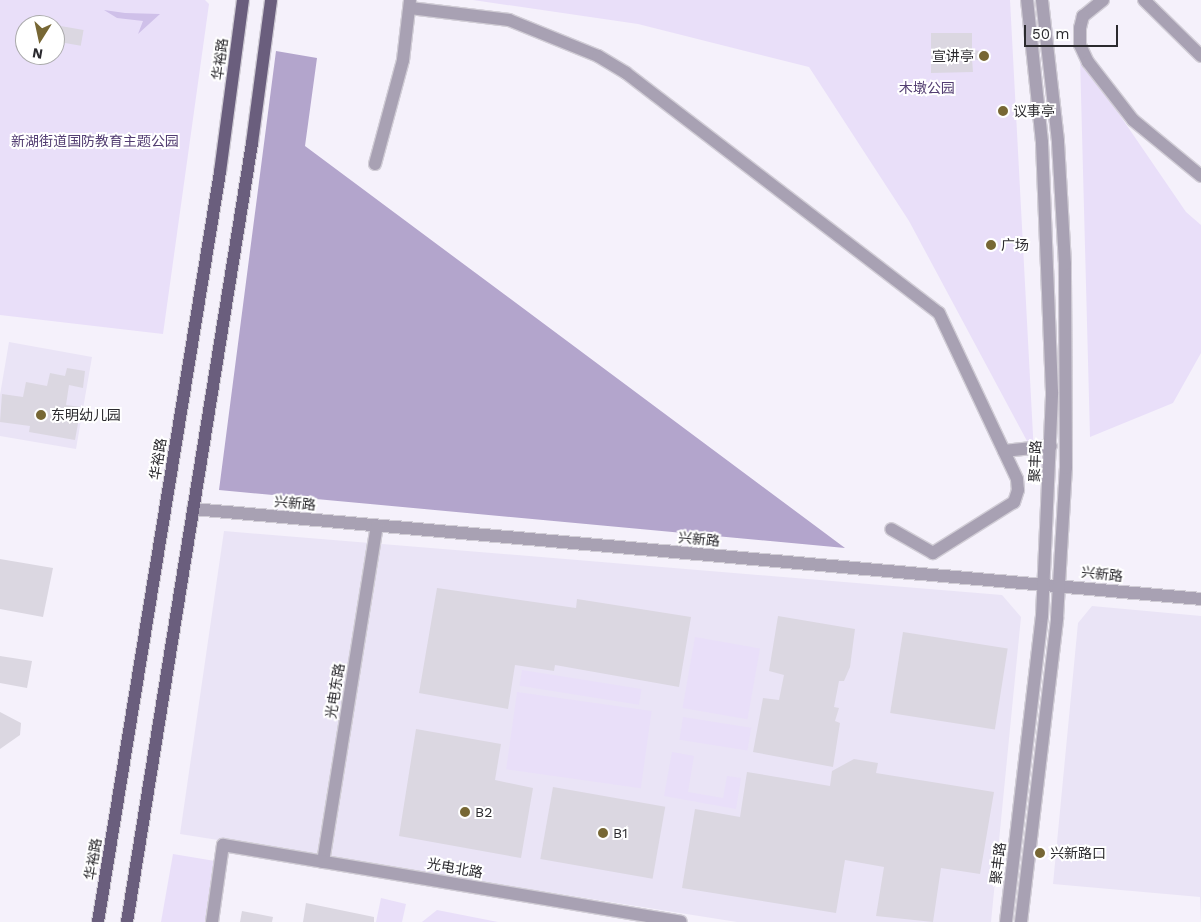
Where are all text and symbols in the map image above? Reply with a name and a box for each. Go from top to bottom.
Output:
north arrow [15,15,65,65]
scale bar [1026,15,1120,47]
text: 50 m [1032,25,1069,43]
street label: 华裕路 [209,37,231,81]
text: N [31,45,44,63]
place label: 宣讲亭 [932,48,974,64]
marker: 宣讲亭 [978,50,990,62]
park label: 木墩公园 [899,80,955,96]
place label: 议事亭 [1013,103,1055,119]
marker: 议事亭 [997,105,1009,117]
park label: 新湖街道国防教育主题公园 [11,133,179,149]
place label: 广场 [1001,237,1029,253]
marker: 广场 [985,239,997,251]
place label: 东明幼儿园 [51,407,121,423]
marker: 东明幼儿园 [35,409,47,421]
street label: 华裕路 [146,437,170,481]
street label: 聚丰路 [1026,440,1044,482]
street label: 兴新路 [273,493,317,513]
street label: 兴新路 [677,529,721,549]
street label: 兴新路 [1080,563,1124,585]
street label: 光电东路 [322,662,348,720]
place label: B2 [475,804,492,820]
marker: B2 [459,806,471,818]
place label: B1 [613,825,628,841]
marker: B1 [597,827,609,839]
street label: 华裕路 [81,837,105,881]
street label: 聚丰路 [987,841,1009,885]
place label: 兴新路口 [1050,845,1106,861]
marker: 兴新路口 [1034,847,1046,859]
street label: 光电北路 [426,855,484,881]

